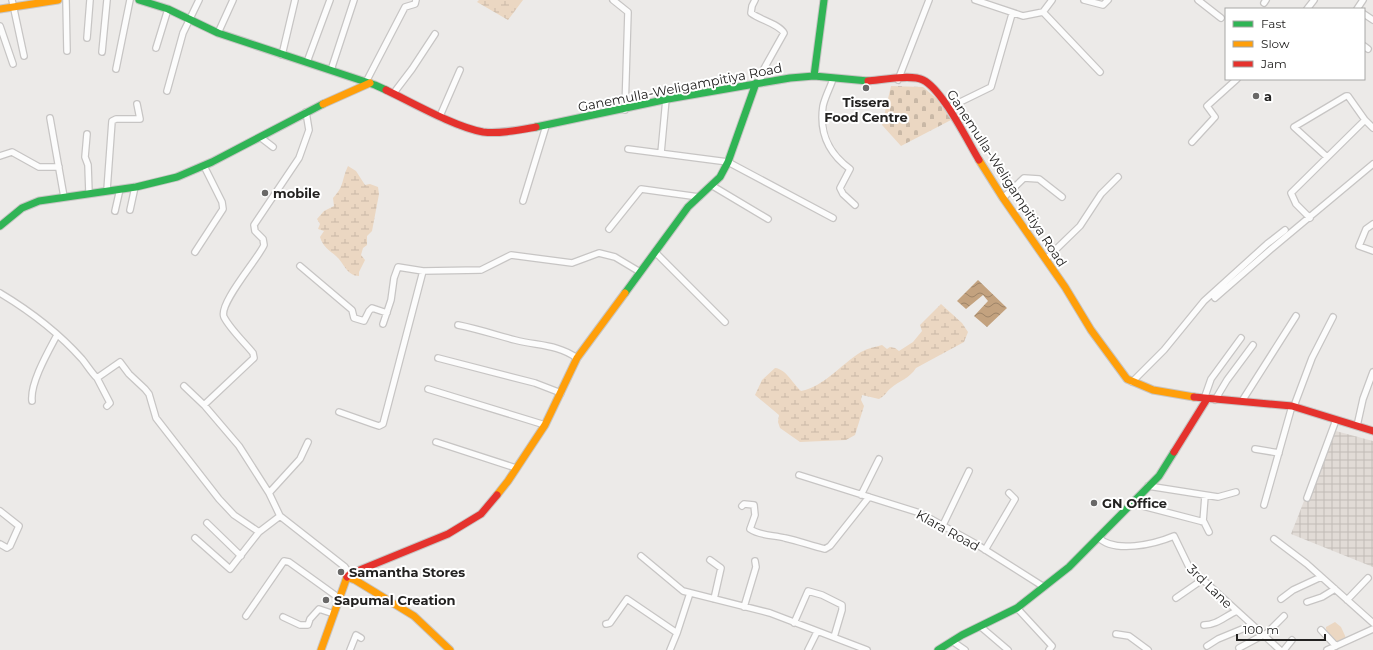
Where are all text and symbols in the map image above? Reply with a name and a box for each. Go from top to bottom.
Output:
legend [1225,8,1365,80]
text: Fast [1261,16,1286,31]
text: Slow [1261,36,1290,51]
text: Jam [1260,56,1287,71]
street label: Ganemulla-Weligampitiya Road [576,59,784,115]
marker: Tissera Food Centre [861,83,871,93]
street label: Ganemulla-Weligampitiya Road [944,86,1070,270]
place label: a [1264,88,1272,104]
marker: a [1251,91,1261,101]
place label: Tissera Food Centre [824,94,908,125]
place label: mobile [273,185,320,201]
marker: mobile [260,188,270,198]
place label: GN Office [1102,495,1167,511]
marker: GN Office [1089,498,1099,508]
street label: Klara Road [913,506,983,554]
street label: 3rd Lane [1184,561,1236,612]
place label: Samantha Stores [349,564,465,580]
marker: Samantha Stores [336,567,346,577]
place label: Sapumal Creation [334,592,455,608]
marker: Sapumal Creation [321,595,331,605]
scale bar [1237,616,1325,642]
text: 100 m [1243,622,1279,637]

